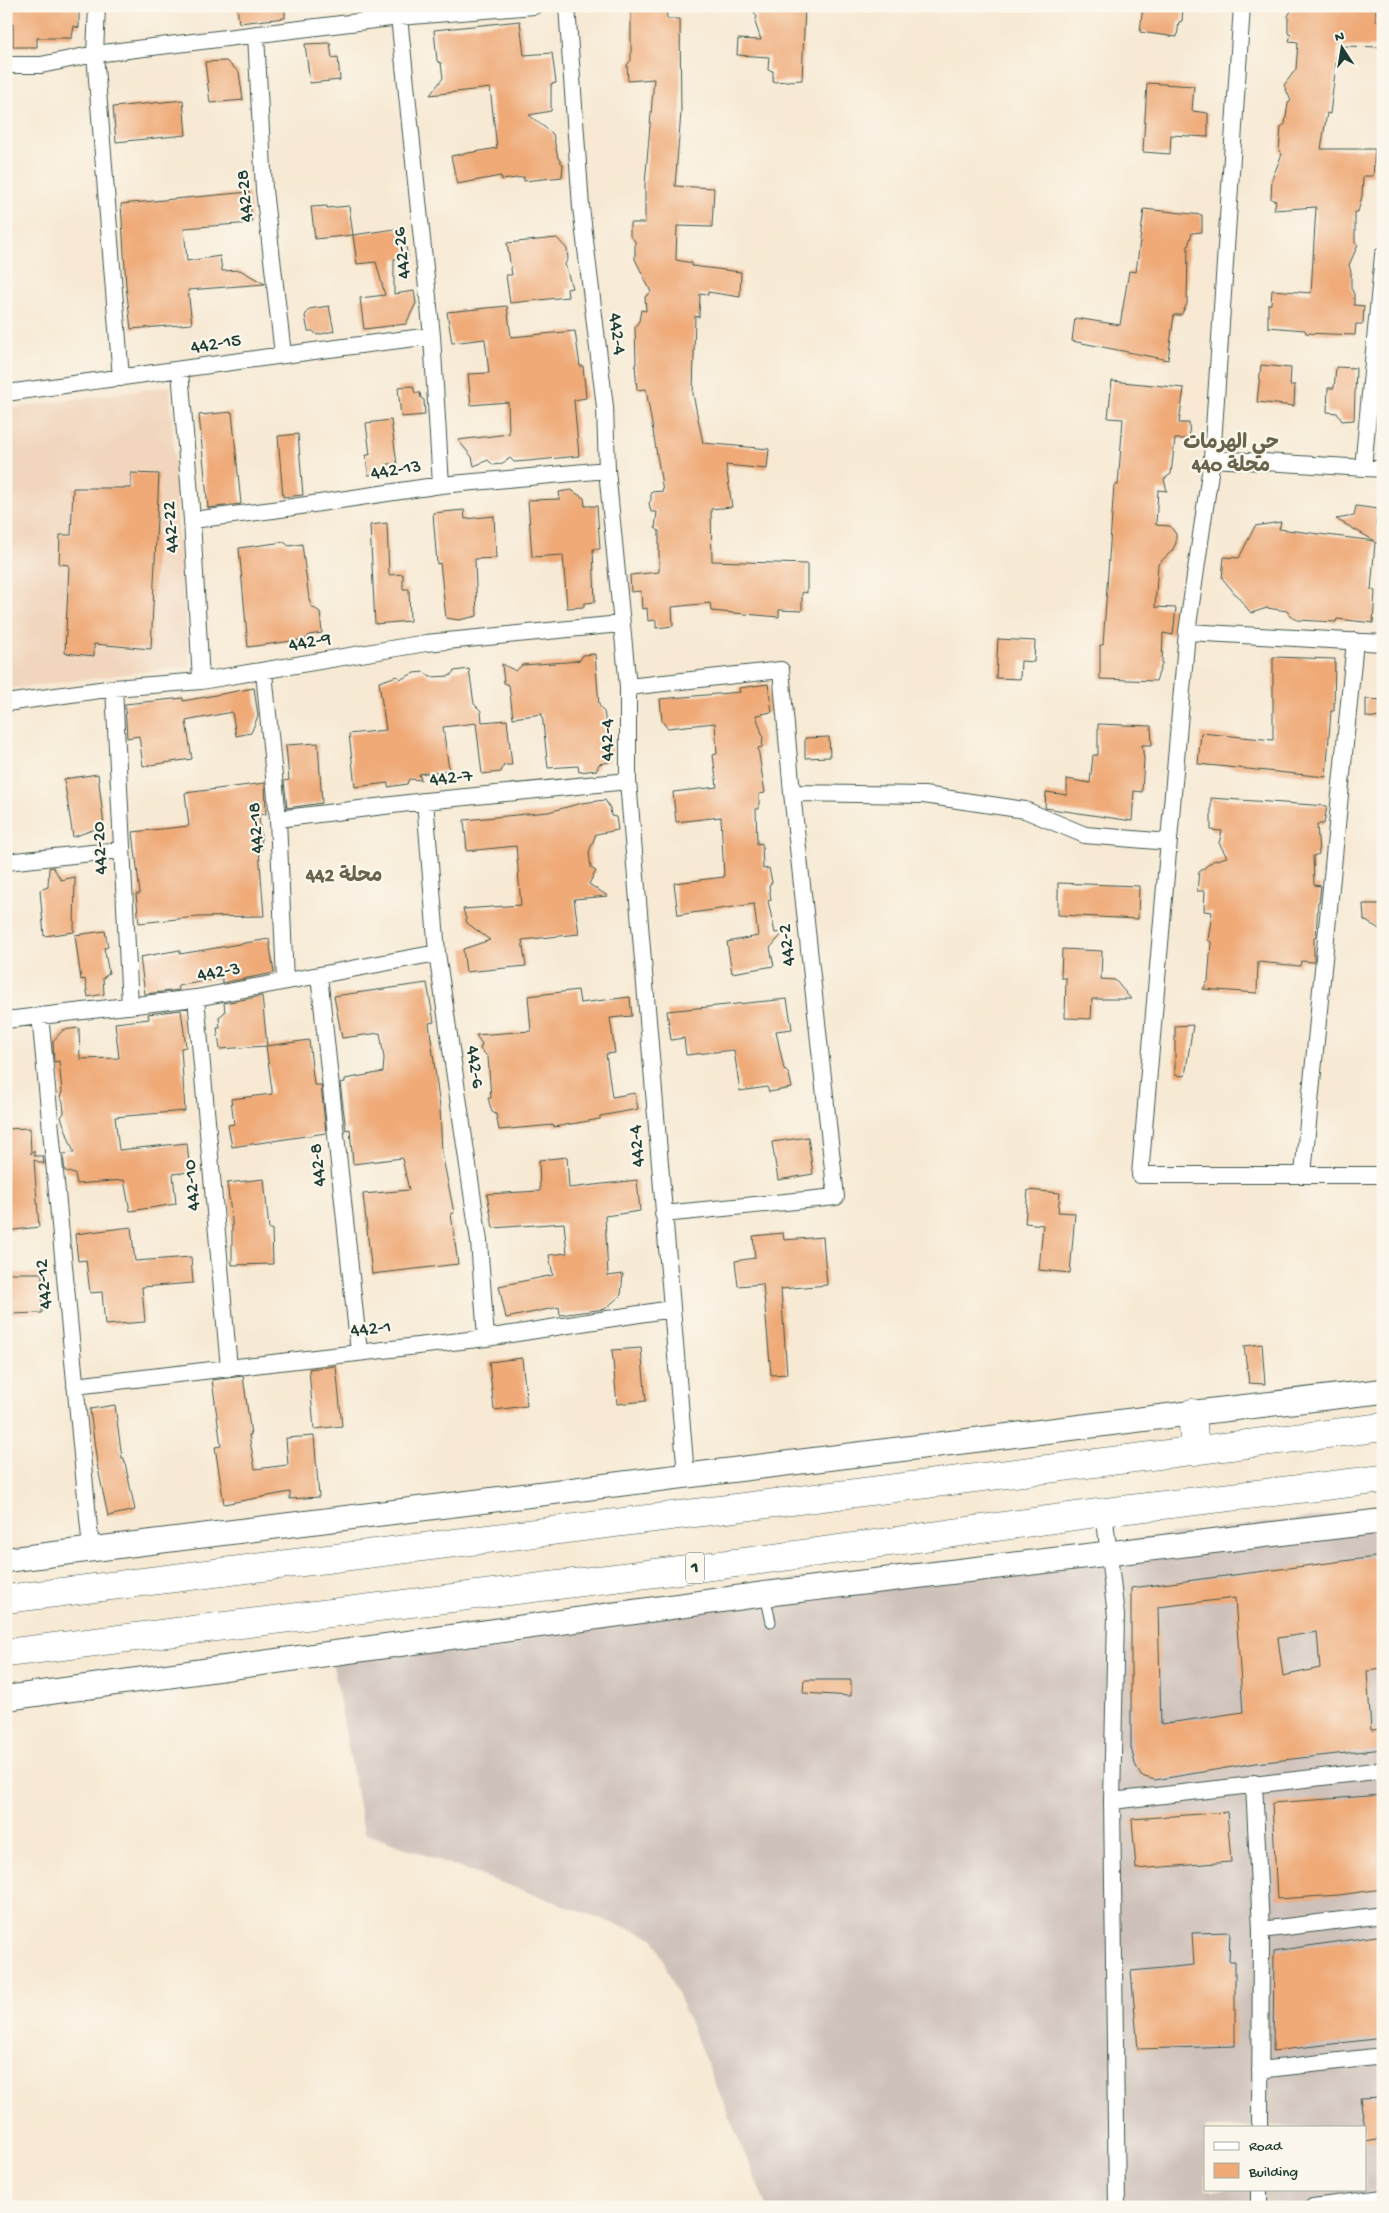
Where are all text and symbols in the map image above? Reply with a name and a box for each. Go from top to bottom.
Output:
north arrow [1316,22,1366,72]
text: N [1334,28,1346,47]
street label: 442-28 [232,169,260,223]
street label: 442-26 [389,225,417,280]
street label: 442-4 [602,312,630,356]
street label: 442-15 [189,330,243,360]
district label: حي الهرمات محلة 440 [1183,432,1279,479]
street label: 442-13 [369,456,423,486]
street label: 442-22 [159,500,185,554]
street label: 442-9 [287,628,334,658]
street label: 442-4 [597,719,620,761]
street label: 442-7 [428,765,475,793]
street label: 442-18 [244,802,270,854]
street label: 442-20 [88,821,114,875]
district label: محلة 442 [305,865,382,889]
street label: 442-2 [774,923,802,967]
street label: 442-3 [196,958,242,988]
street label: 442-6 [460,1044,488,1090]
street label: 442-4 [625,1124,651,1168]
street label: 442-8 [305,1142,333,1188]
street label: 442-10 [179,1158,207,1212]
street label: 442-12 [31,1258,59,1310]
street label: 442-1 [349,1316,393,1344]
road number: 1 [686,1552,704,1584]
legend [1204,2126,1366,2190]
text: Road [1249,2138,1283,2156]
text: Building [1248,2164,1298,2182]

